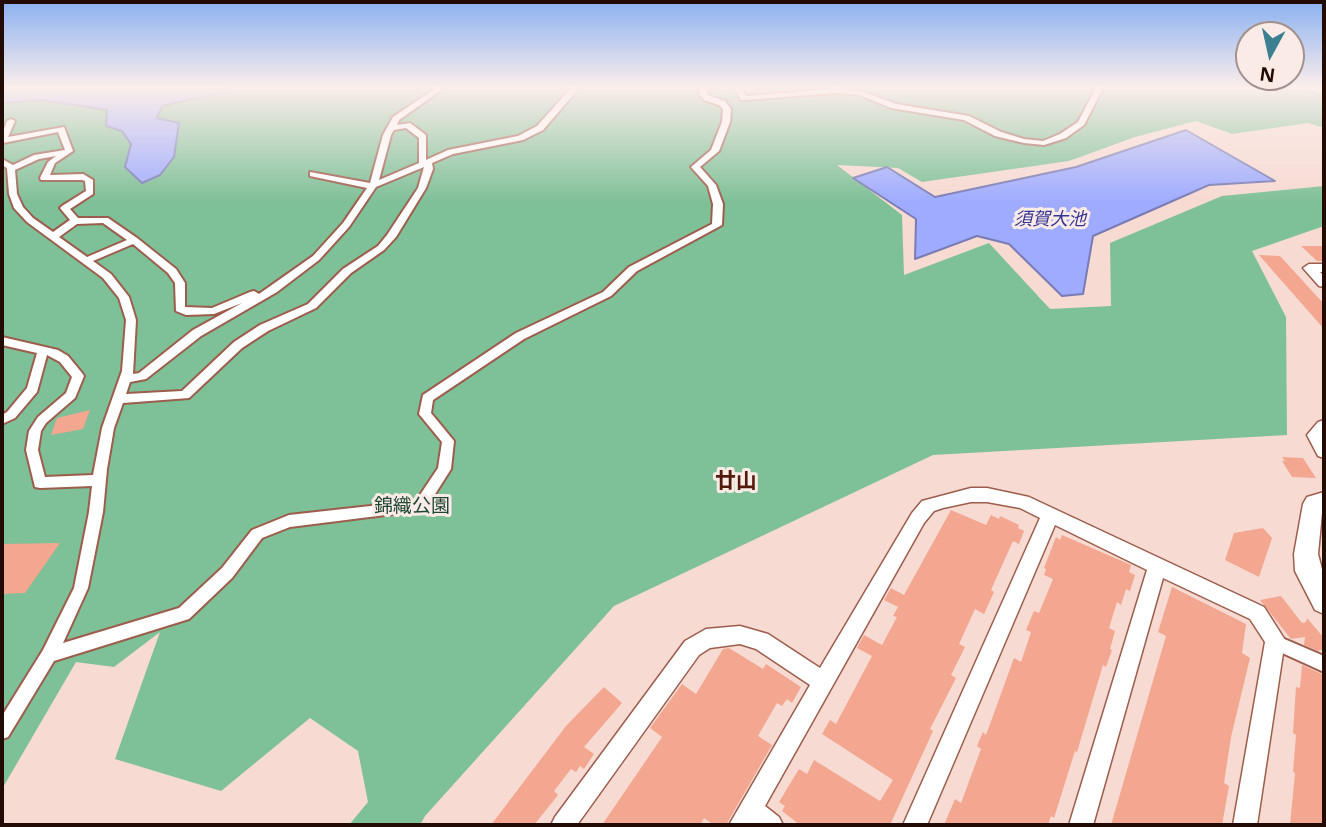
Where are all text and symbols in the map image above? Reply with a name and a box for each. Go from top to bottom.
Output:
north arrow [1235,21,1305,91]
text: N [1258,61,1277,89]
water label: 須賀大池 [1014,209,1086,231]
district label: 廿山 [715,469,757,495]
park label: 錦織公園 [374,496,450,518]

